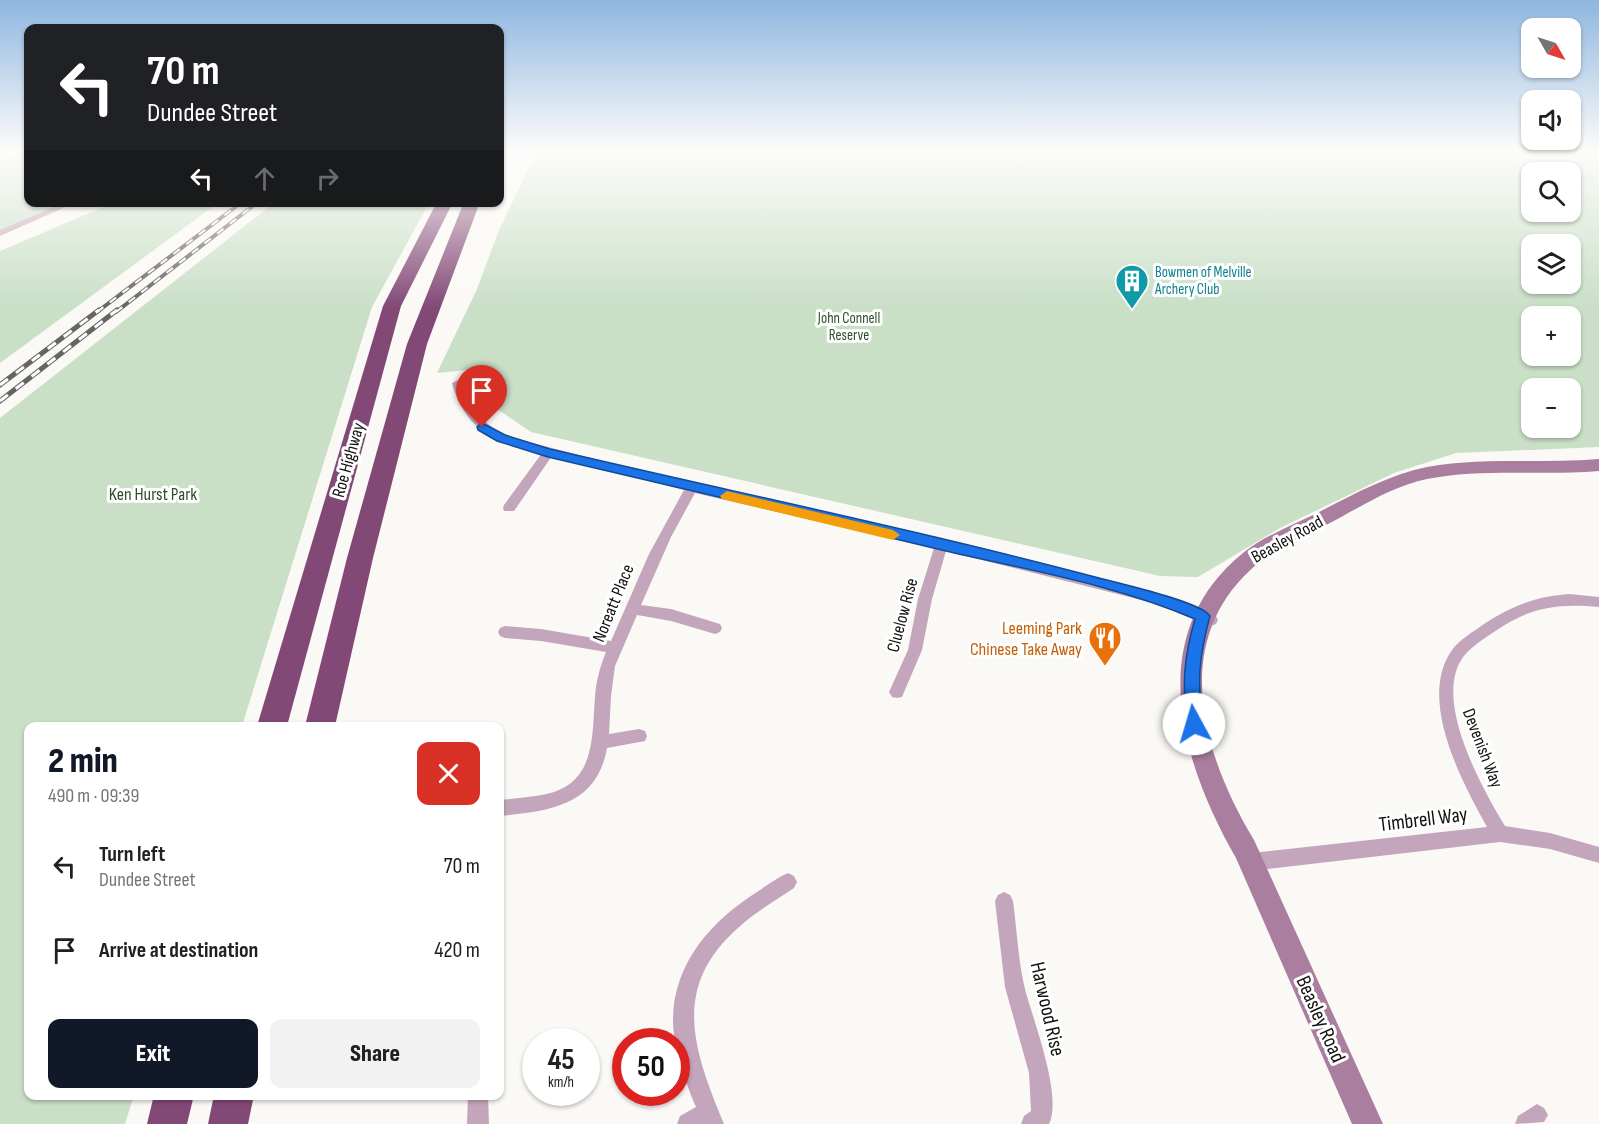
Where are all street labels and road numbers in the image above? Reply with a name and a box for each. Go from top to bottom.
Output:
street label: Roe Highway [328,420,369,500]
street label: Beasley Road [1248,511,1327,568]
street label: Noreatt Place [588,561,639,645]
street label: Cluelow Rise [883,576,922,655]
street label: Devenish Way [1458,706,1507,791]
street label: Timbrell Way [1377,802,1469,837]
street label: Harwood Rise [1025,960,1070,1059]
street label: Beasley Road [1290,972,1351,1066]

